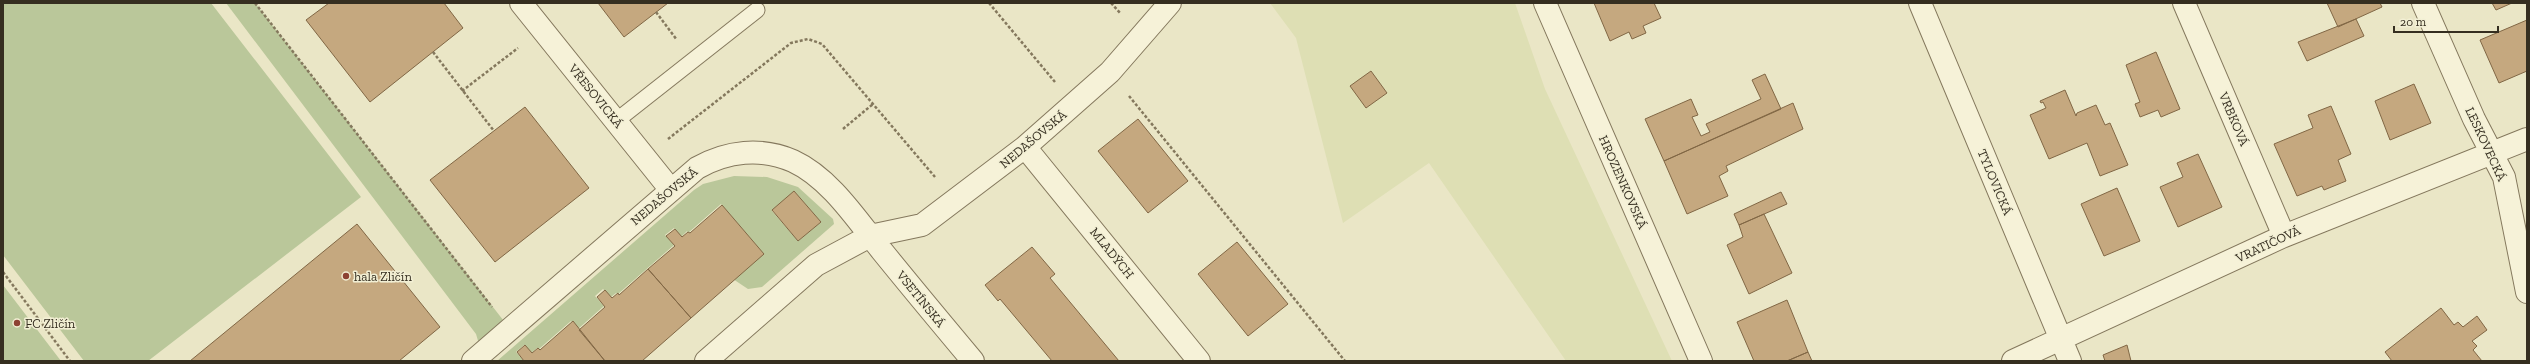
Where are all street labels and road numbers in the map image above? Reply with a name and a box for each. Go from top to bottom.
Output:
street label: VŘESOVICKÁ [565,60,627,131]
street label: VRBKOVÁ [2216,89,2252,149]
street label: LESKOVECKÁ [2462,105,2510,184]
street label: NEDAŠOVSKÁ [997,106,1070,171]
street label: HROZENKOVSKÁ [1596,133,1651,232]
street label: TYLOVICKÁ [1974,147,2016,218]
street label: NEDAŠOVSKÁ [628,163,701,228]
street label: VRATIČOVÁ [2232,222,2303,266]
street label: MLADÝCH [1087,224,1137,282]
street label: VSETÍNSKÁ [893,267,949,331]

